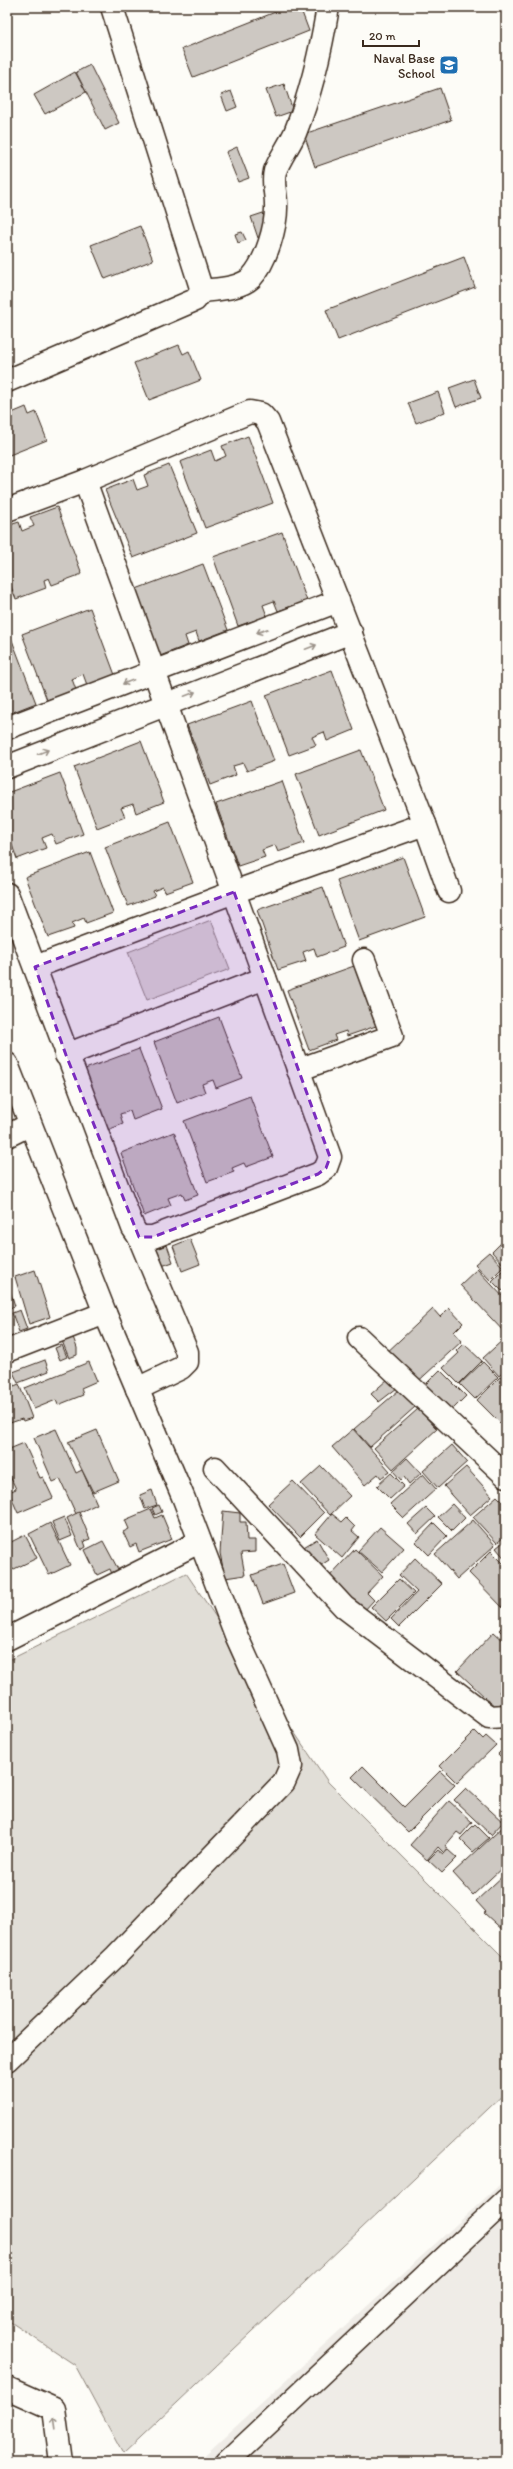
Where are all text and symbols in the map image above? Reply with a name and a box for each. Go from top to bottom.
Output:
scale bar [363,22,419,48]
text: 20 m [369,29,396,43]
place label: Naval Base School [373,51,435,81]
school or university icon: Naval Base School [438,54,460,76]
one-way arrow [257,627,269,635]
one-way arrow [305,643,317,651]
one-way arrow [122,679,134,687]
one-way arrow [184,690,196,698]
one-way arrow [37,748,49,756]
one-way arrow [52,2417,59,2430]

